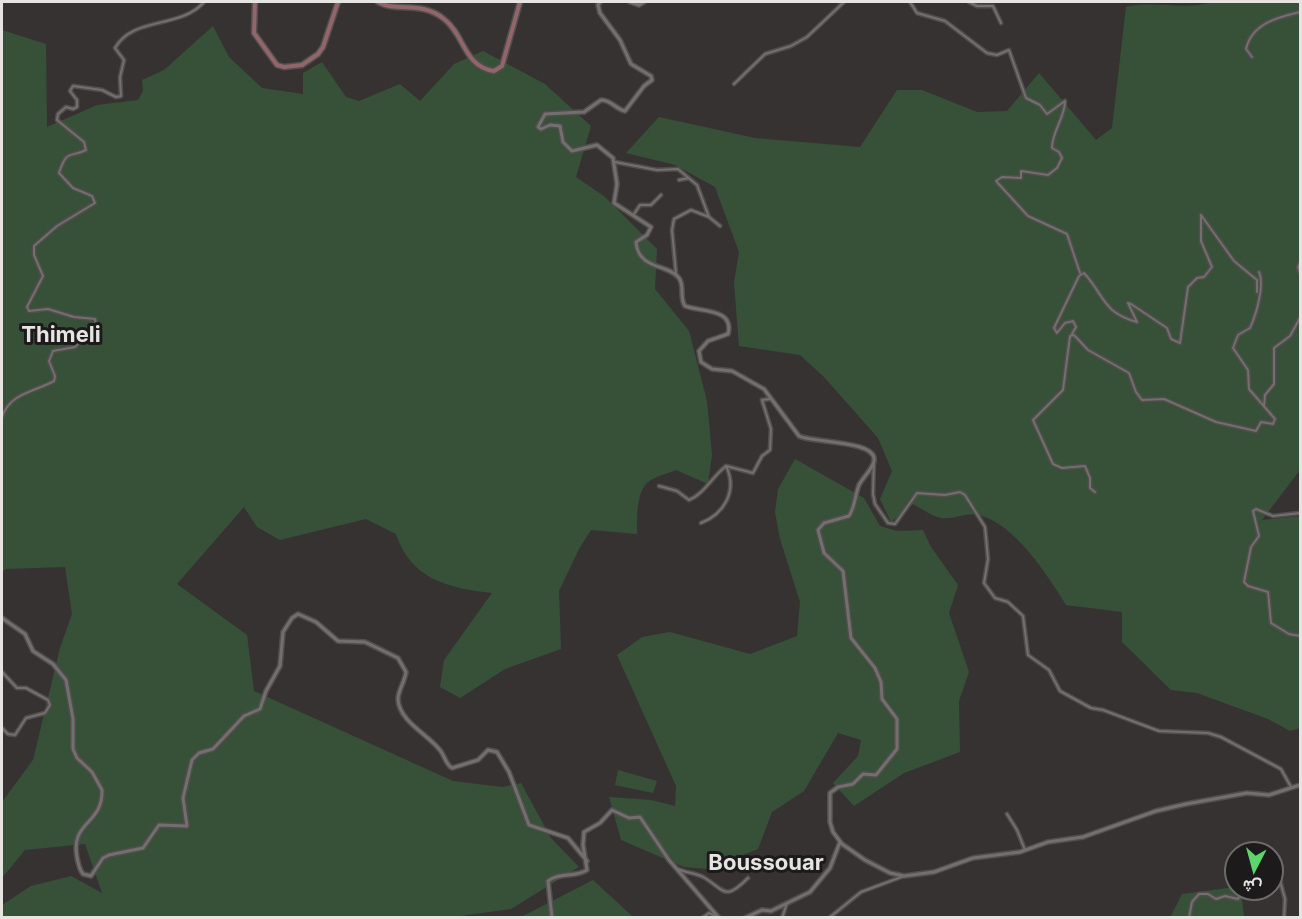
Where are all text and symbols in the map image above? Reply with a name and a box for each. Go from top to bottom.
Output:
district label: Thimeli [21,322,101,348]
north arrow [1224,841,1284,901]
district label: Boussouar [708,850,824,876]
text: ش [1242,876,1263,898]

